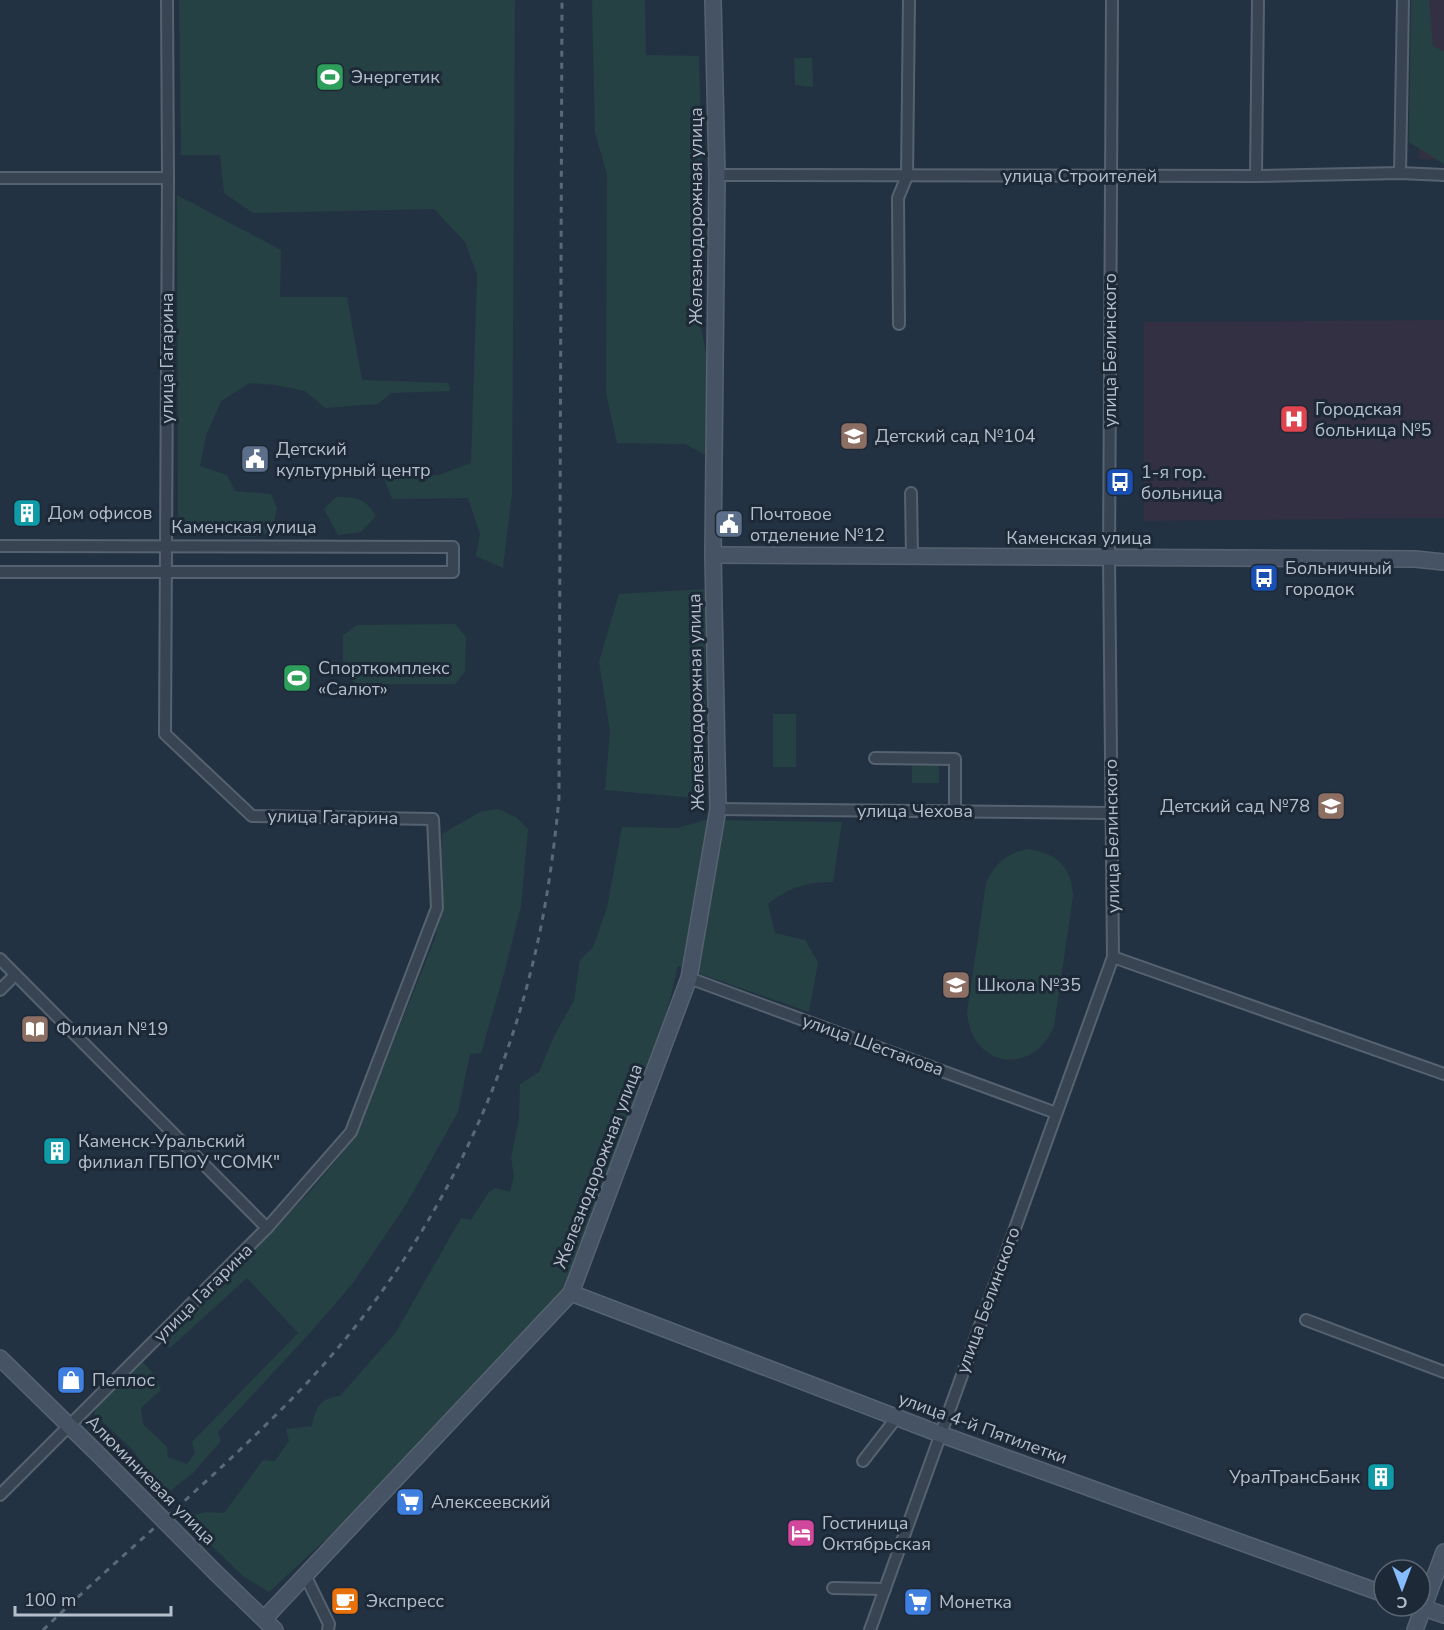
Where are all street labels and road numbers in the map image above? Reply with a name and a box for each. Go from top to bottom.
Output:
street label: Железнодорожная улица [684,107,708,325]
street label: улица Строителей [1003,164,1157,188]
street label: улица Белинского [1098,273,1122,427]
street label: улица Гагарина [155,293,179,423]
street label: Каменская улица [171,515,317,539]
street label: Каменская улица [1006,526,1152,550]
street label: Железнодорожная улица [682,593,710,811]
street label: улица Белинского [1099,759,1125,913]
street label: улица Чехова [857,799,973,823]
street label: улица Гагарина [267,804,399,830]
street label: улица Шестакова [799,1008,947,1082]
street label: Железнодорожная улица [548,1060,648,1272]
street label: улица Белинского [950,1224,1026,1376]
street label: улица Гагарина [148,1238,258,1348]
street label: улица 4-й Пятилетки [895,1386,1071,1470]
street label: Алюминиевая улица [81,1410,221,1550]

